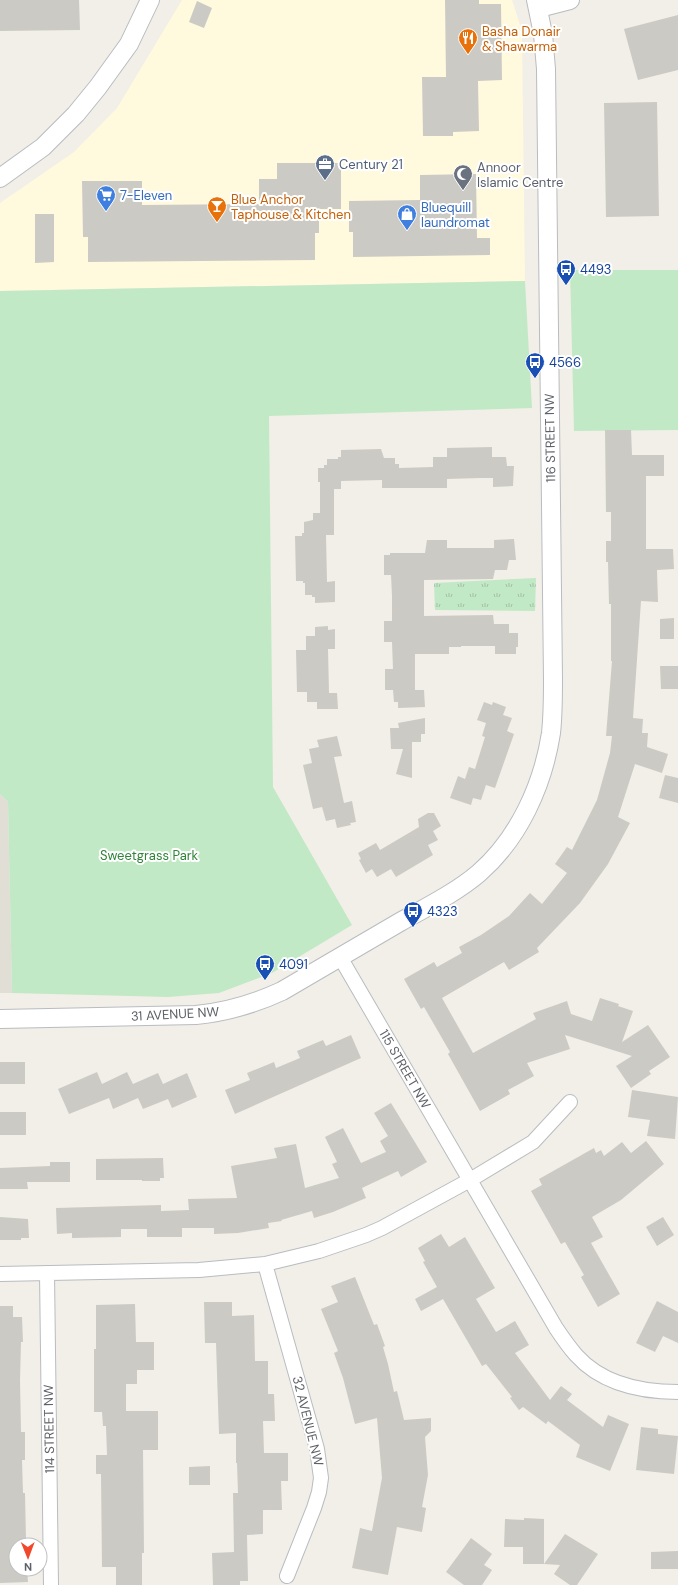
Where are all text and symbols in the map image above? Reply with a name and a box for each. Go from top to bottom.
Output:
place label: Basha Donair & Shawarma [482,23,561,55]
restaurant icon: Basha Donair & Shawarma [457,27,479,55]
office icon: Century 21 [314,153,336,181]
place label: Century 21 [339,156,403,173]
place label: Annoor Islamic Centre [477,159,563,191]
mosque icon: Annoor Islamic Centre [452,163,474,191]
supermarket icon: 7-Eleven [95,184,117,212]
place label: 7-Eleven [120,187,172,204]
place label: Blue Anchor Taphouse & Kitchen [231,191,351,223]
bar icon: Blue Anchor Taphouse & Kitchen [206,195,228,223]
place label: Bluequill laundromat [421,199,490,231]
shop icon: Bluequill laundromat [396,203,418,231]
bus stop icon: 4493 [555,258,577,286]
place label: 4493 [580,261,611,278]
bus stop icon: 4566 [524,351,546,379]
place label: 4566 [549,354,581,371]
street label: 116 STREET NW [541,393,559,483]
park label: Sweetgrass Park [100,847,199,864]
bus stop icon: 4323 [402,900,424,928]
place label: 4323 [427,903,458,920]
bus stop icon: 4091 [254,953,276,981]
place label: 4091 [279,956,308,973]
street label: 31 AVENUE NW [130,1003,220,1025]
street label: 115 STREET NW [375,1026,435,1112]
street label: 32 AVENUE NW [289,1374,327,1468]
street label: 114 STREET NW [40,1384,58,1474]
north arrow [8,1537,48,1577]
text: N [24,1560,32,1574]

